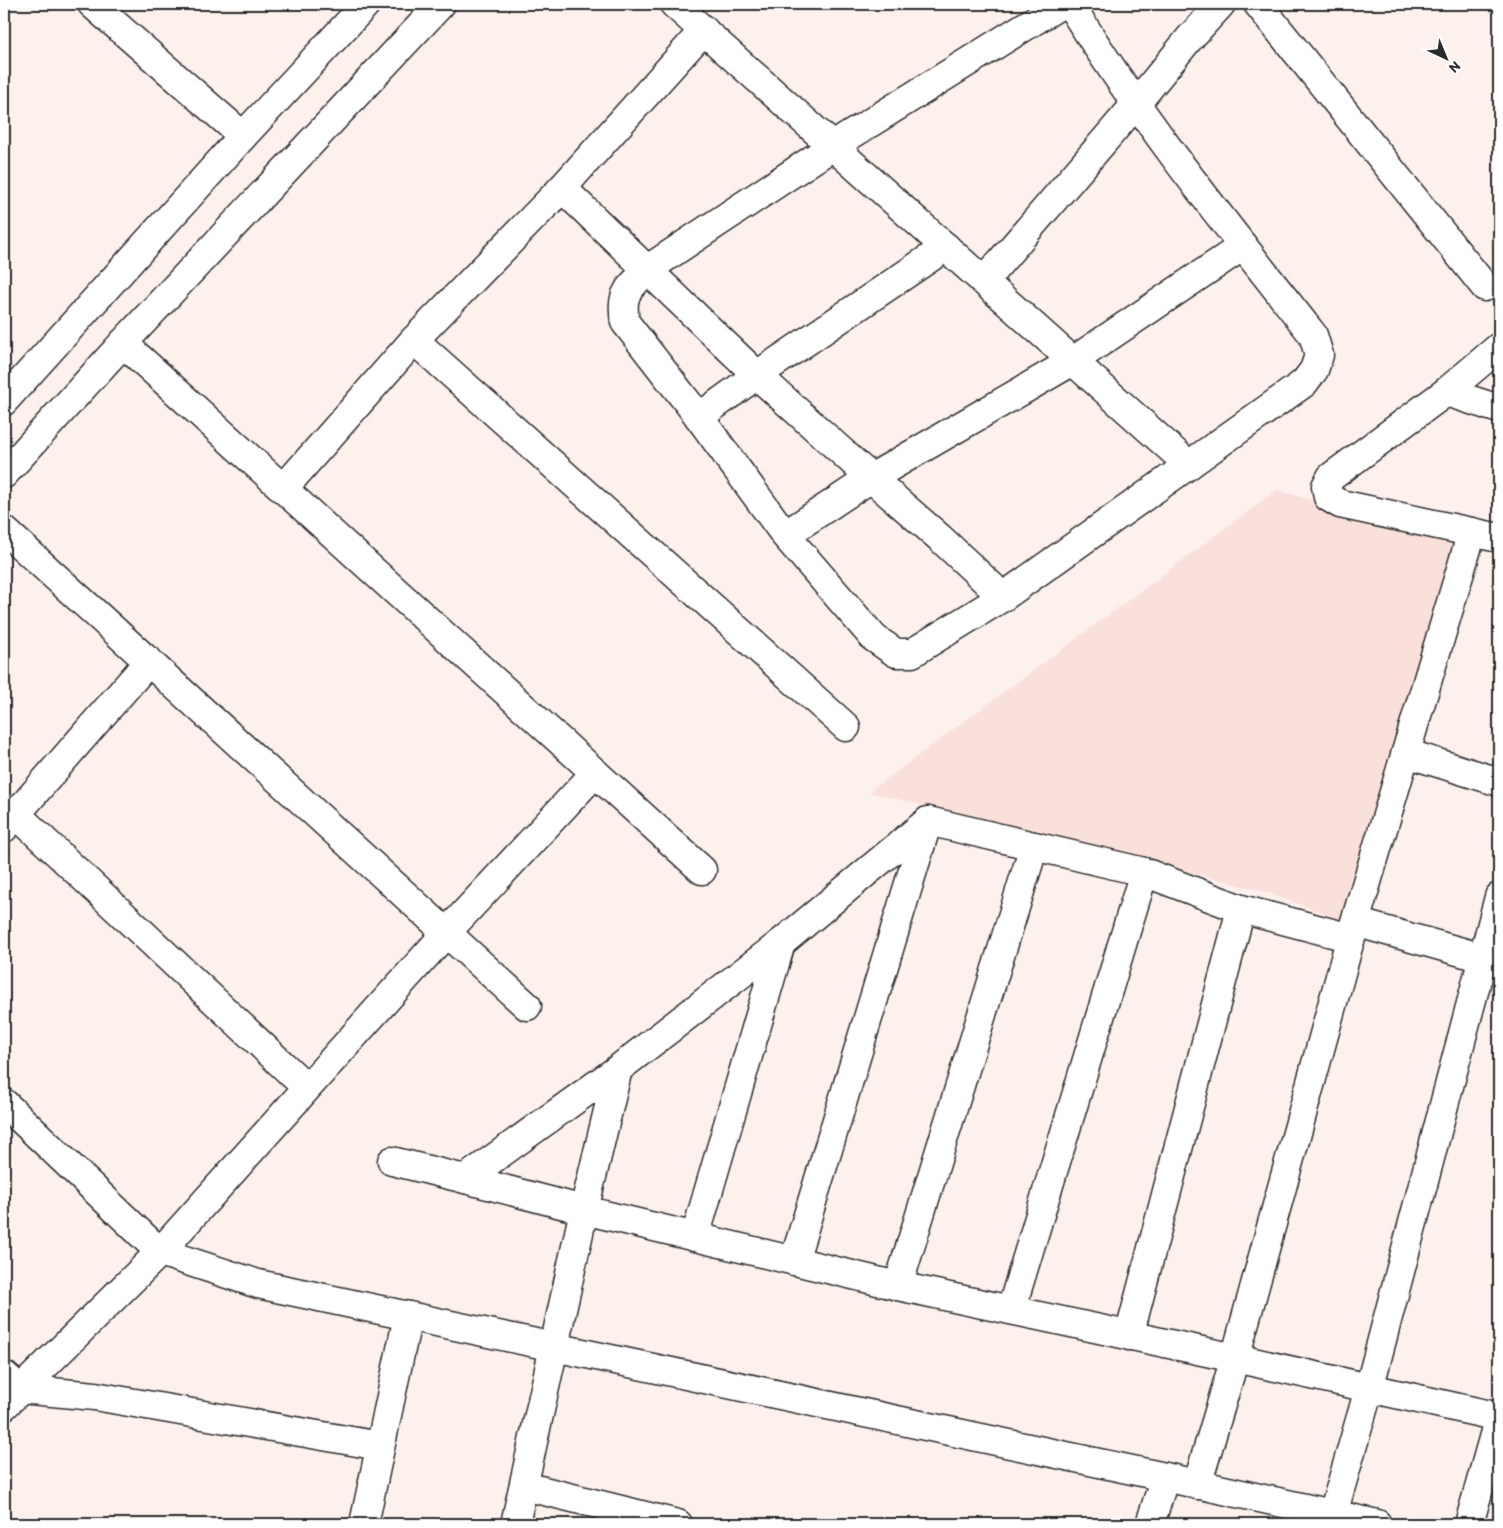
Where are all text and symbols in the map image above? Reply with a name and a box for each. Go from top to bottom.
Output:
north arrow [1420,32,1470,82]
text: N [1445,58,1464,76]

